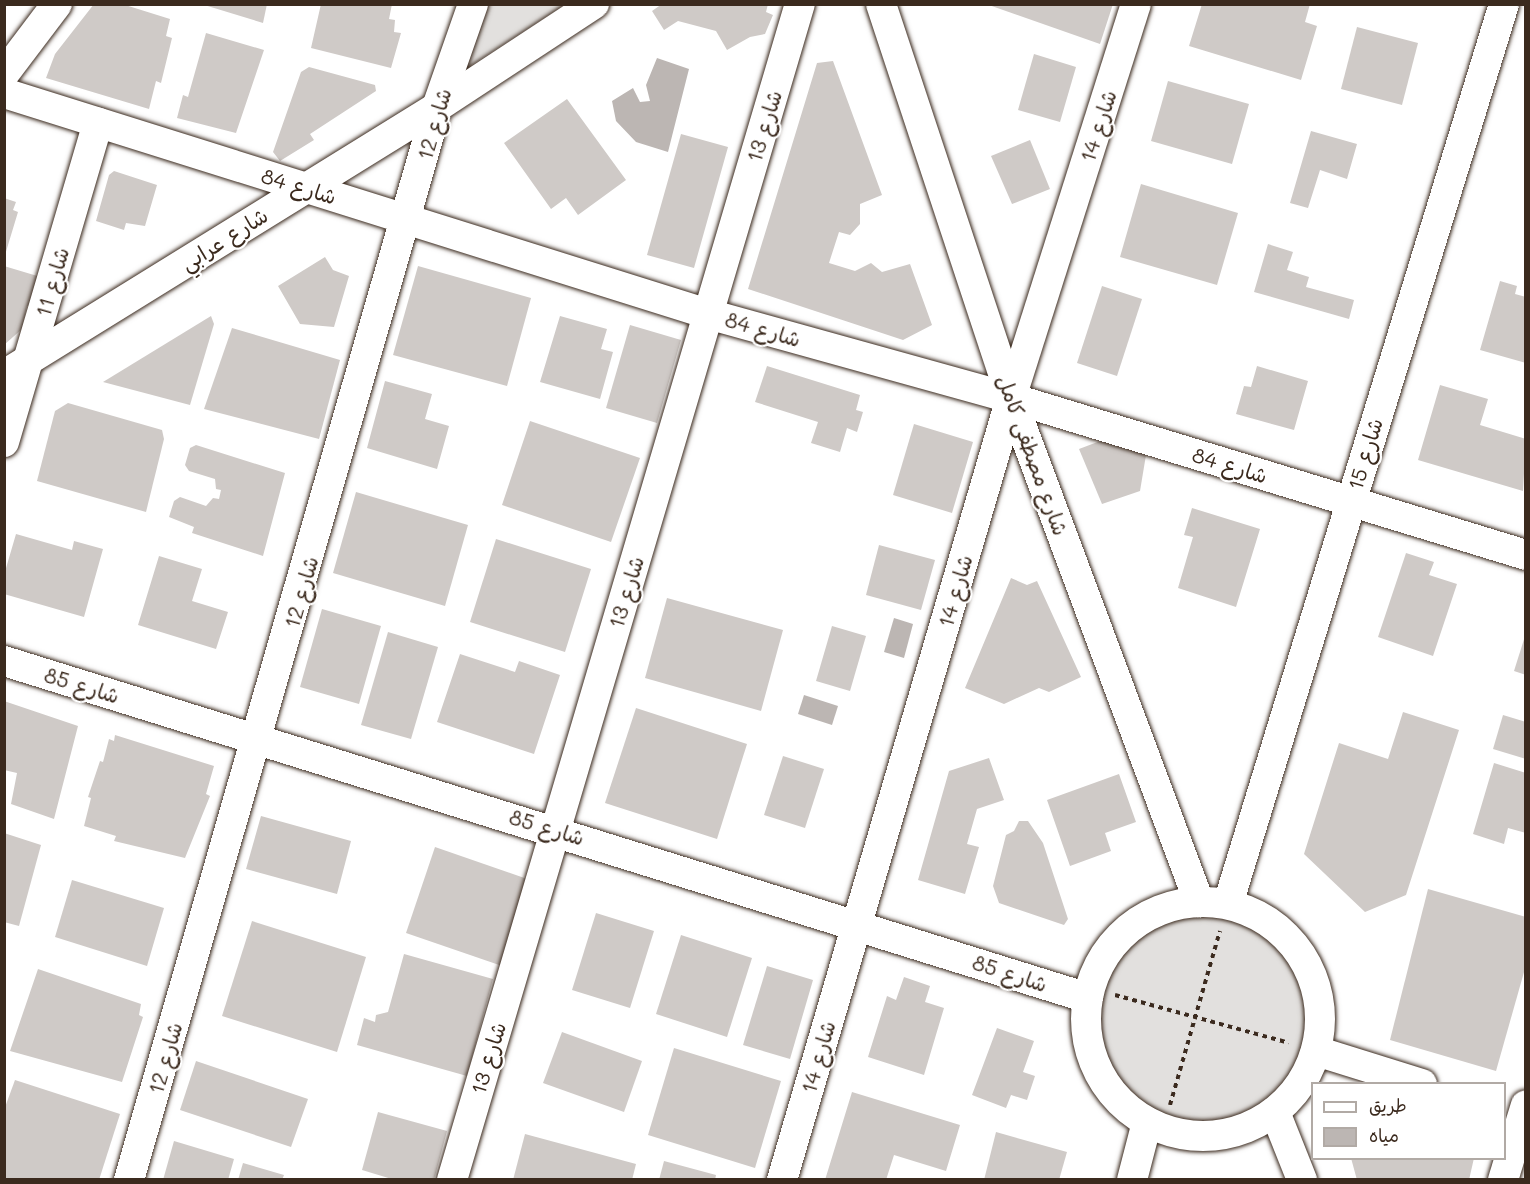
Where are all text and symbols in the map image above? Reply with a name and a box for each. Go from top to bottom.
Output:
street label: شارع 12 [412,85,456,163]
street label: شارع 13 [741,87,787,165]
street label: شارع 14 [1075,87,1121,165]
street label: شارع 84 [258,163,340,209]
street label: شارع عرابي [176,202,272,276]
street label: شارع 11 [30,244,74,320]
street label: شارع 84 [722,306,804,352]
street label: شارع مصطفى كامل [992,371,1074,539]
street label: شارع 15 [1342,415,1388,493]
street label: شارع 84 [1189,442,1271,488]
street label: شارع 14 [933,552,977,630]
street label: شارع 12 [279,553,323,631]
street label: شارع 13 [603,553,649,631]
street label: شارع 85 [41,662,123,708]
street label: شارع 85 [506,804,588,850]
street label: شارع 85 [969,949,1051,997]
street label: شارع 14 [796,1018,840,1096]
street label: شارع 12 [143,1019,187,1097]
street label: شارع 13 [465,1019,511,1097]
legend [1311,1082,1506,1160]
text: طريق [1369,1093,1407,1117]
text: مياه [1369,1123,1399,1147]

